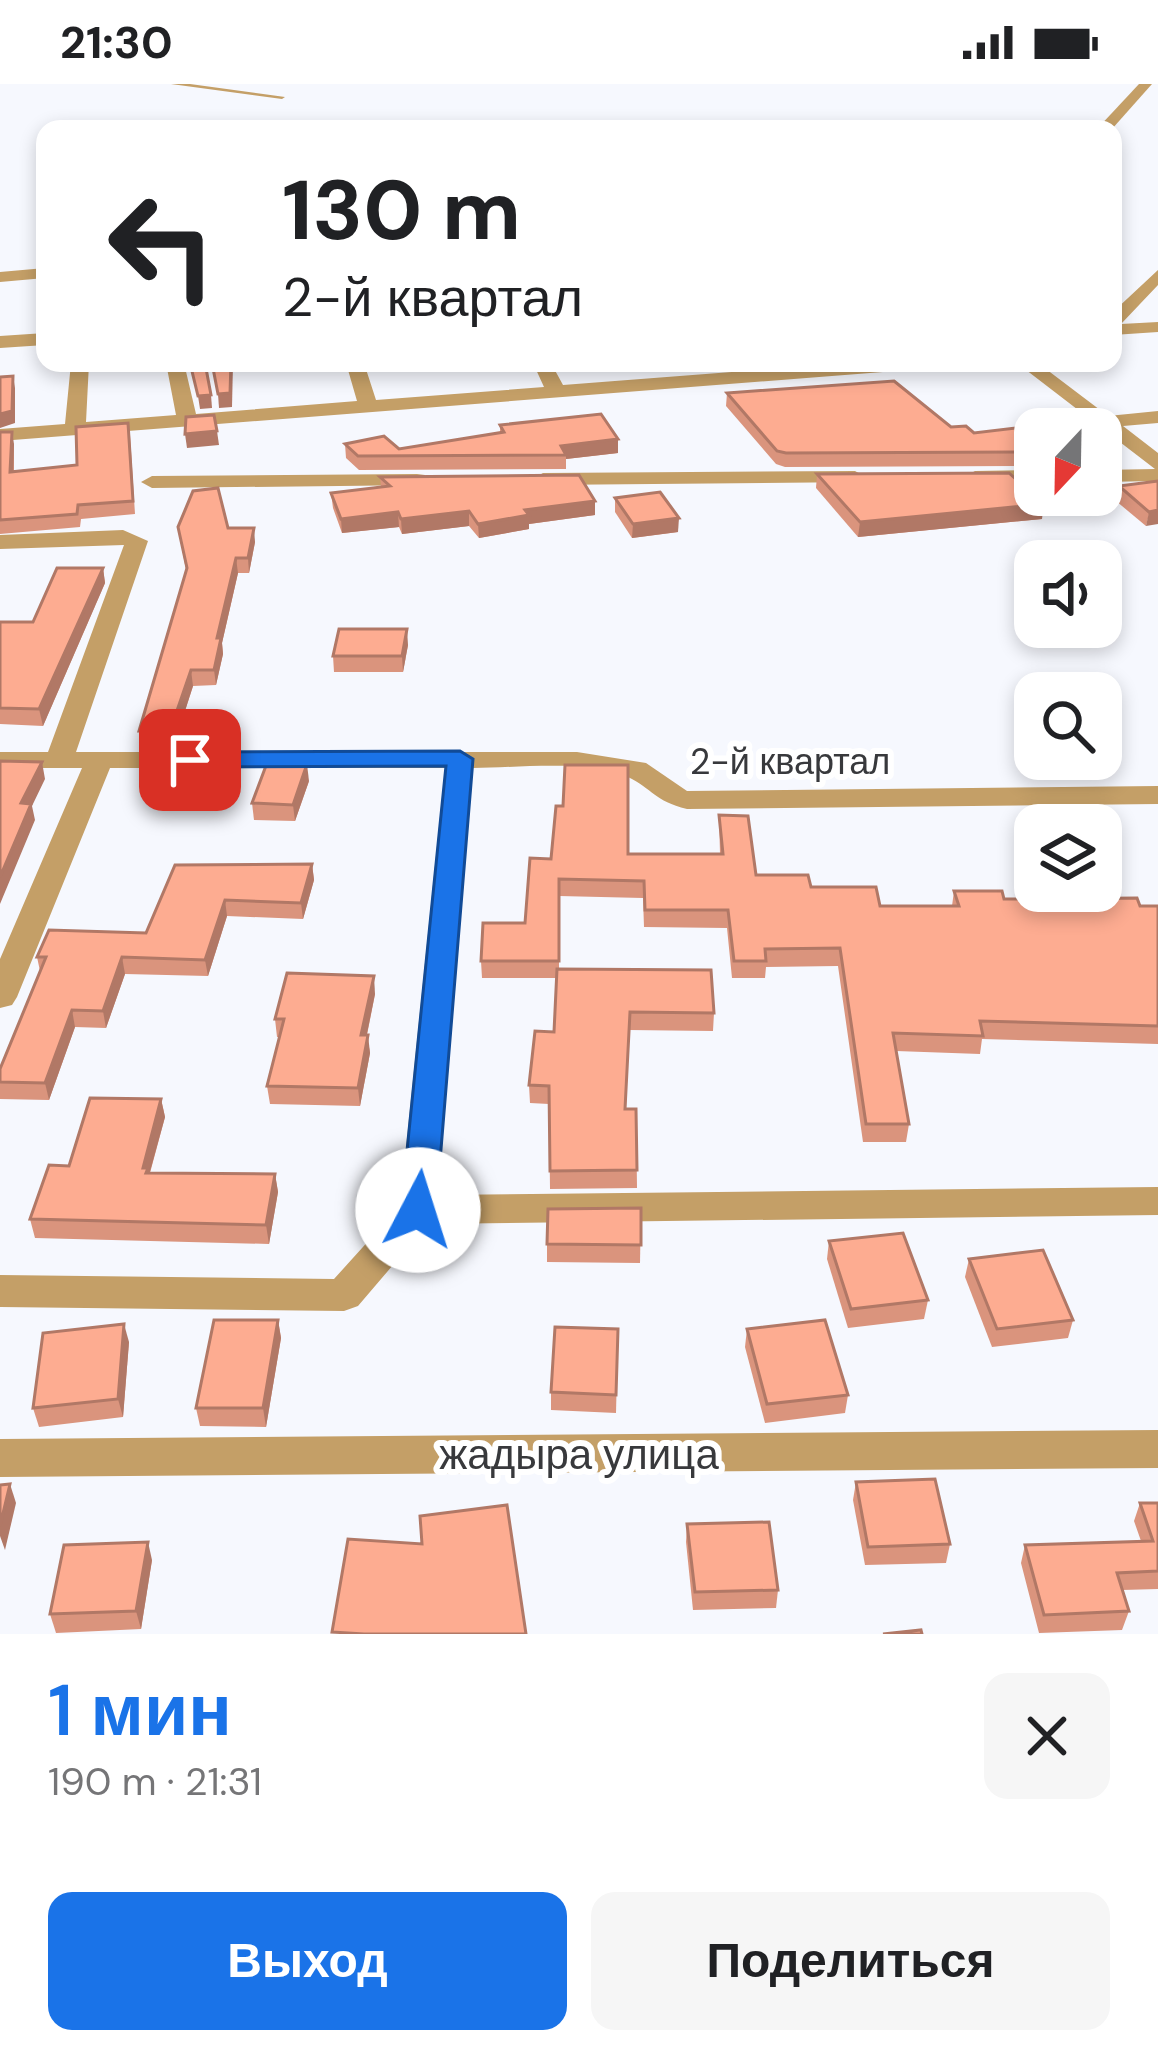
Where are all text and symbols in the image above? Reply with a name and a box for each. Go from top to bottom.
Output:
text: 21:30 [60,13,173,72]
text: 130 m [282,156,521,265]
icon: left [84,168,240,324]
text: 2-й квартал [282,262,583,333]
north arrow [1014,408,1122,516]
map controls [1014,408,1122,912]
button: sound [1014,540,1122,648]
button: search [1014,672,1122,780]
pin [139,709,241,811]
icon: arrive [157,727,223,793]
street label: 2-й квартал [690,738,890,785]
button: layers [1014,804,1122,912]
position arrow [355,1147,481,1273]
street label: жадыра улица [439,1427,719,1482]
text: 1 мин [48,1664,232,1757]
button: close [984,1673,1110,1799]
text: 190 m · 21:31 [48,1756,262,1807]
button: Выход [48,1892,567,2030]
button: Поделиться [591,1892,1110,2030]

